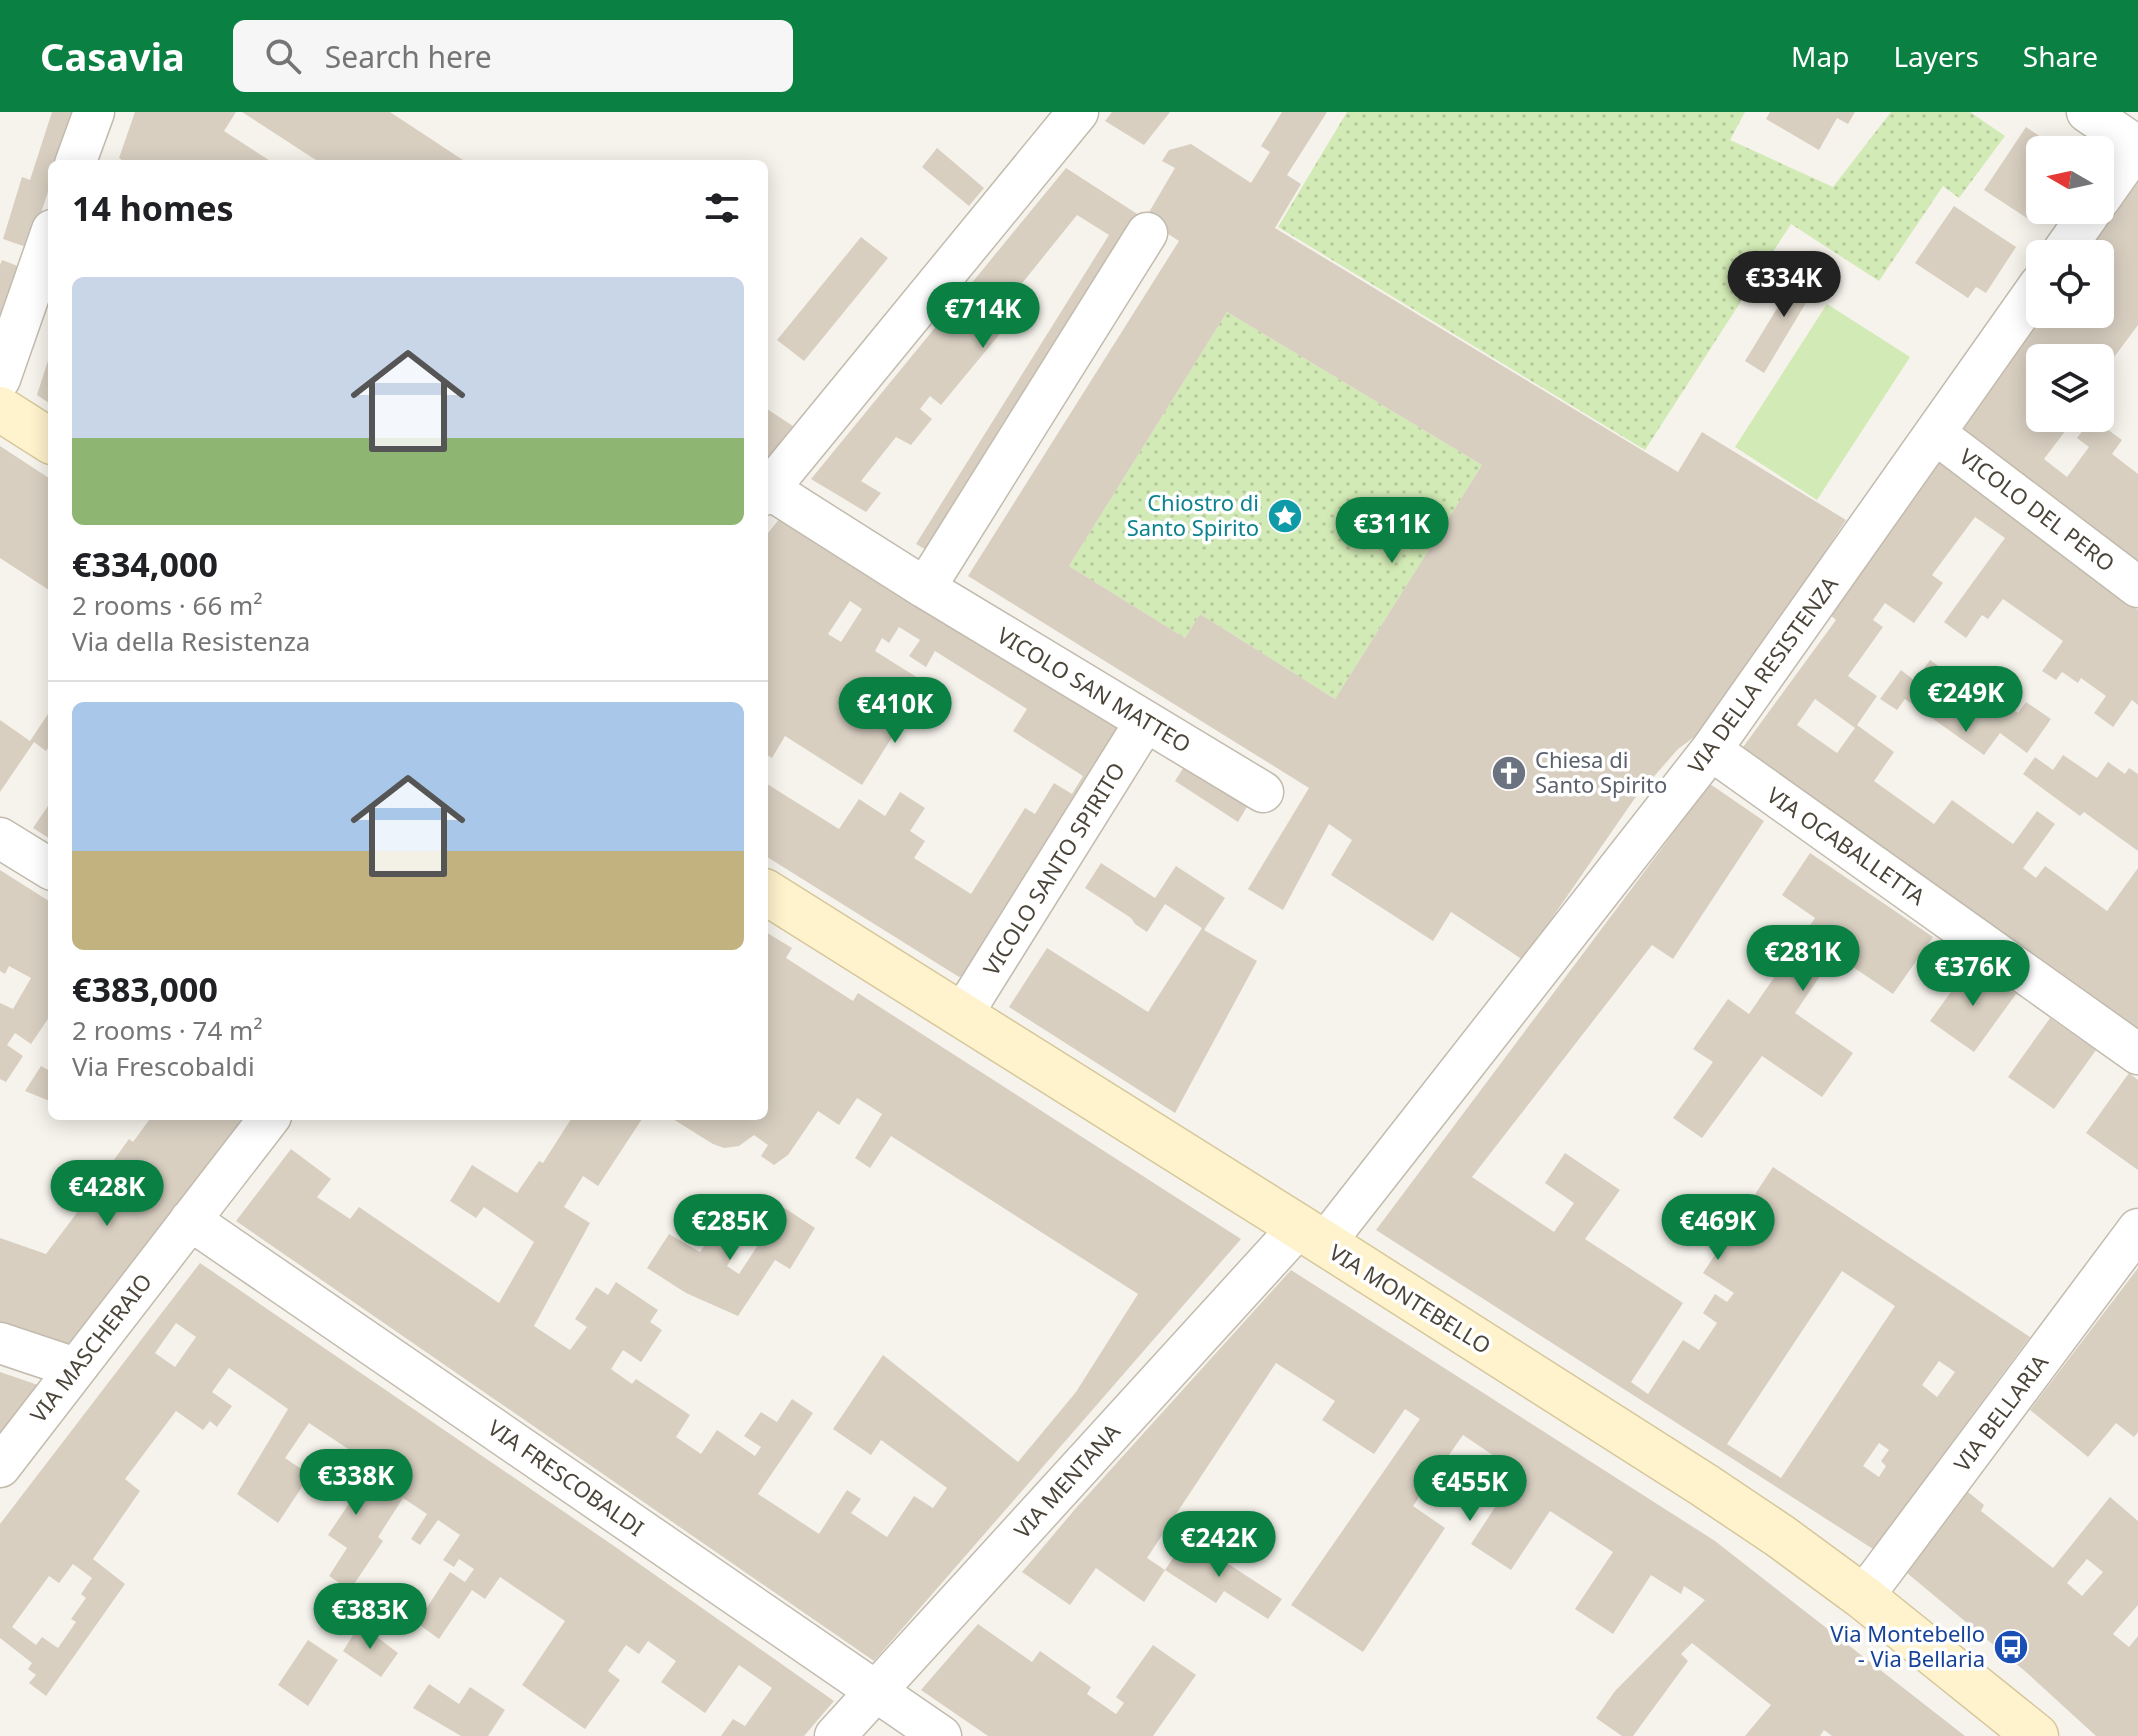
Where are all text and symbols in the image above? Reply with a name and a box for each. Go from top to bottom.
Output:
search box [233,20,793,92]
text: Casavia [40,30,185,82]
icon: search [261,34,305,78]
text: Search here [325,36,492,77]
text: Map [1791,37,1849,75]
text: Layers [1893,37,1979,75]
text: Share [2023,37,2098,75]
north arrow [2026,136,2114,224]
map controls [2026,136,2114,432]
text: 14 homes [72,185,234,231]
icon: filters [700,186,744,230]
button: locate [2026,240,2114,328]
pin: €334K [1728,251,1840,319]
text: €334K [1746,259,1822,295]
pin: €714K [927,282,1039,350]
text: €714K [945,290,1021,326]
icon: home [336,329,480,473]
button: layers [2026,344,2114,432]
street label: VICOLO DEL PERO [1954,441,2121,578]
place label: Chiostro di Santo Spirito [1127,487,1259,542]
place icon: Chiostro di Santo Spirito [1266,497,1304,535]
pin: €311K [1336,497,1448,565]
text: €311K [1354,505,1430,541]
text: €334,000 [72,541,218,587]
street label: VIA DELLA RESISTENZA [1680,569,1845,779]
text: 2 rooms · 66 m² [72,587,262,623]
street label: VICOLO SAN MATTEO [992,619,1197,759]
text: Via della Resistenza [72,623,310,659]
pin: €249K [1910,666,2022,734]
text: €249K [1928,674,2004,710]
pin: €410K [839,677,951,745]
text: €410K [857,685,933,721]
place label: Chiesa di Santo Spirito [1535,744,1667,799]
icon: home [336,754,480,898]
church icon: Chiesa di Santo Spirito [1490,754,1528,792]
street label: VICOLO SANTO SPIRITO [975,756,1131,981]
street label: VIA OCABALLETTA [1762,779,1932,912]
pin: €281K [1747,925,1859,993]
text: €281K [1765,933,1841,969]
pin: €376K [1917,940,2029,1008]
text: €376K [1935,948,2011,984]
text: €383,000 [72,966,218,1012]
text: 2 rooms · 74 m² [72,1012,262,1048]
text: Via Frescobaldi [72,1048,255,1084]
pin: €428K [51,1160,163,1228]
text: €428K [69,1168,145,1204]
pin: €285K [674,1194,786,1262]
pin: €469K [1662,1194,1774,1262]
text: €285K [692,1202,768,1238]
text: €469K [1680,1202,1756,1238]
street label: VIA MONTEBELLO [1324,1236,1497,1360]
street label: VIA MASCHERAIO [23,1267,158,1428]
street label: VIA BELLARIA [1946,1347,2055,1477]
street label: VIA FRESCOBALDI [483,1412,651,1542]
street label: VIA MENTANA [1007,1416,1127,1544]
pin: €338K [300,1449,412,1517]
pin: €455K [1414,1455,1526,1523]
text: €338K [318,1457,394,1493]
text: €455K [1432,1463,1508,1499]
pin: €242K [1163,1511,1275,1579]
text: €242K [1181,1519,1257,1555]
pin: €383K [314,1583,426,1651]
text: €383K [332,1591,408,1627]
place label: Via Montebello - Via Bellaria [1830,1618,1985,1673]
bus stop icon: Via Montebello - Via Bellaria [1992,1628,2030,1666]

